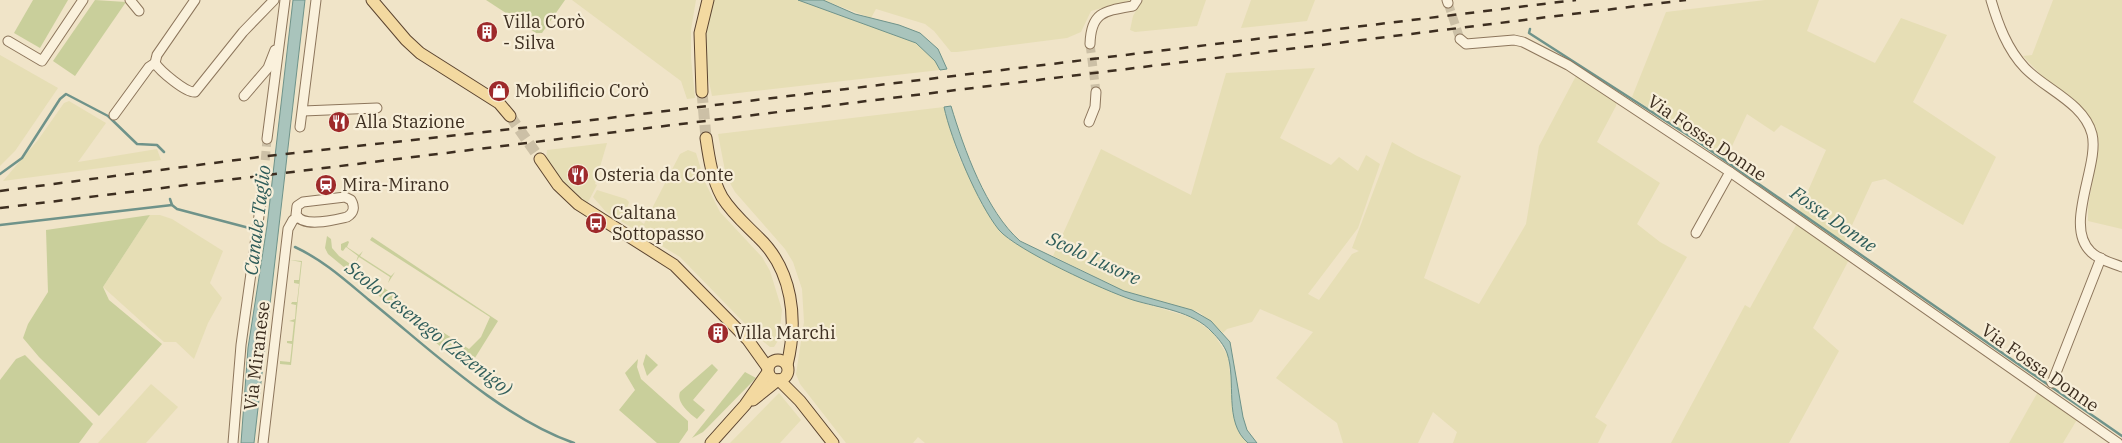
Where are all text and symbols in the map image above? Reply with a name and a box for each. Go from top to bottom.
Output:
place label: Villa Corò - Silva [503,10,585,54]
building icon: Villa Corò - Silva [475,20,499,44]
shop icon: Mobilificio Corò [487,79,511,103]
place label: Mobilificio Corò [515,79,649,102]
street label: Via Fossa Donne [1643,89,1771,186]
restaurant icon: Alla Stazione [327,110,351,134]
place label: Alla Stazione [355,110,465,133]
water label: Canale Taglio [238,163,276,277]
restaurant icon: Osteria da Conte [566,163,590,187]
place label: Osteria da Conte [594,163,733,186]
station icon: Mira-Mirano [314,173,338,197]
place label: Mira-Mirano [342,173,449,196]
water label: Fossa Donne [1785,180,1882,258]
place label: Caltana Sottopasso [612,201,704,245]
bus stop icon: Caltana Sottopasso [584,211,608,235]
water label: Scolo Lusore [1042,225,1145,290]
water label: Scolo Cesenego (Zezenigo) [340,255,517,401]
street label: Via Miranese [238,300,275,412]
street label: Via Fossa Donne [1977,318,2104,417]
building icon: Villa Marchi [706,321,730,345]
place label: Villa Marchi [734,321,836,344]

